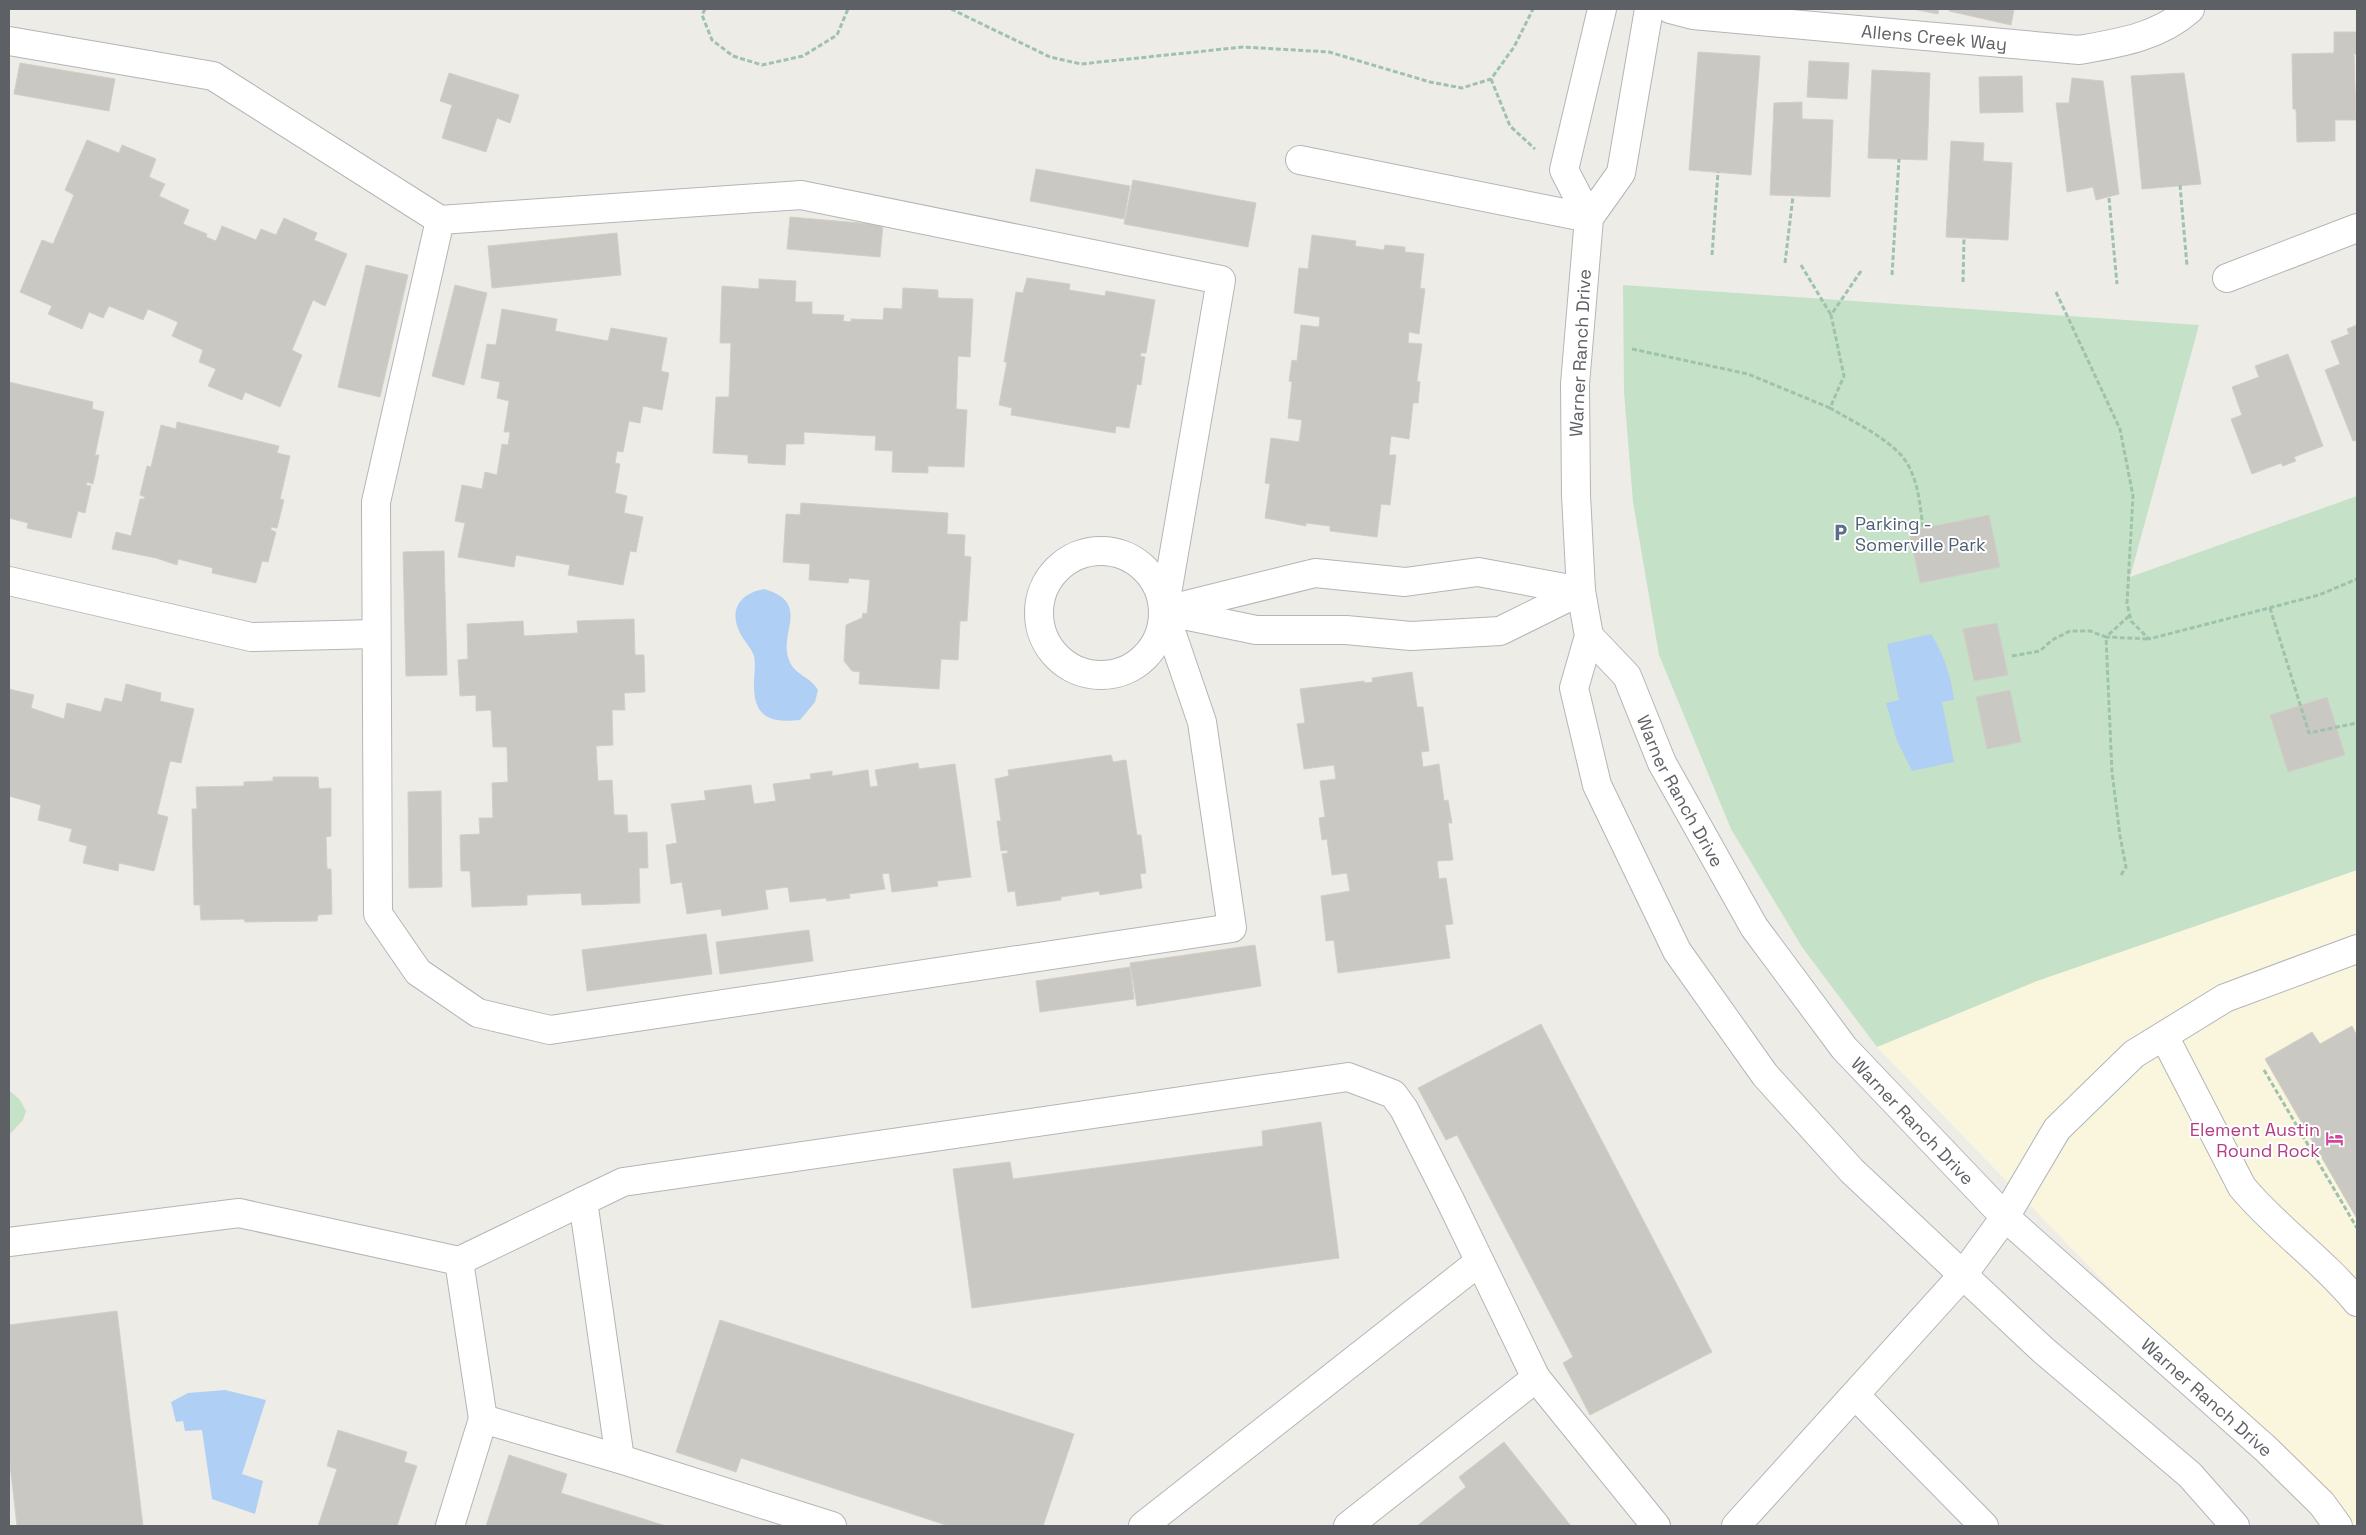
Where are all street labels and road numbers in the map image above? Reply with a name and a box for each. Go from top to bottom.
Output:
street label: Allens Creek Way [1860,19,2008,55]
street label: Warner Ranch Drive [1564,268,1596,438]
street label: Warner Ranch Drive [1632,711,1729,871]
street label: Warner Ranch Drive [1847,1052,1979,1189]
street label: Warner Ranch Drive [2137,1332,2278,1461]

